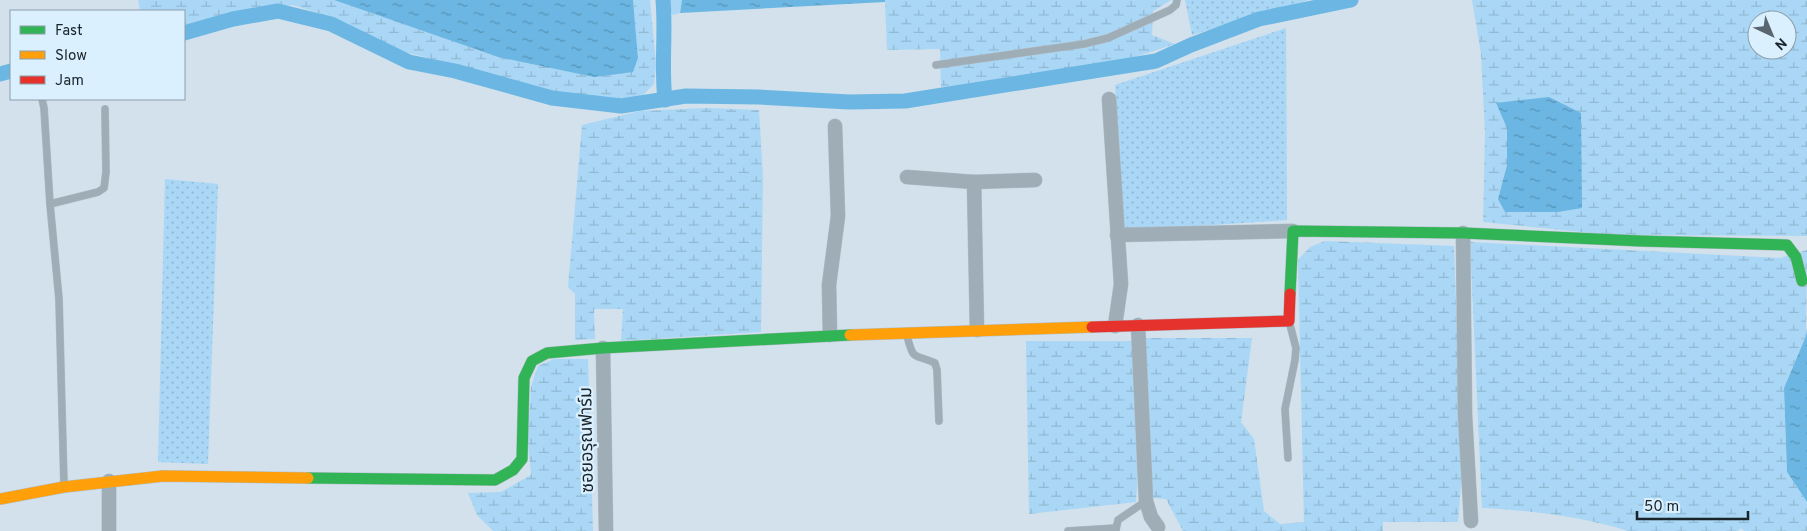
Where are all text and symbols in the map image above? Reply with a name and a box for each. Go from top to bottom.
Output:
legend [10,10,185,100]
north arrow [1747,10,1797,60]
text: Fast [55,22,83,41]
text: N [1770,34,1790,53]
text: Slow [55,47,87,66]
text: Jam [55,72,84,91]
street label: ซอยอรุณฟาร์ม [575,387,600,493]
scale bar [1637,488,1748,520]
text: 50 m [1644,498,1679,517]

